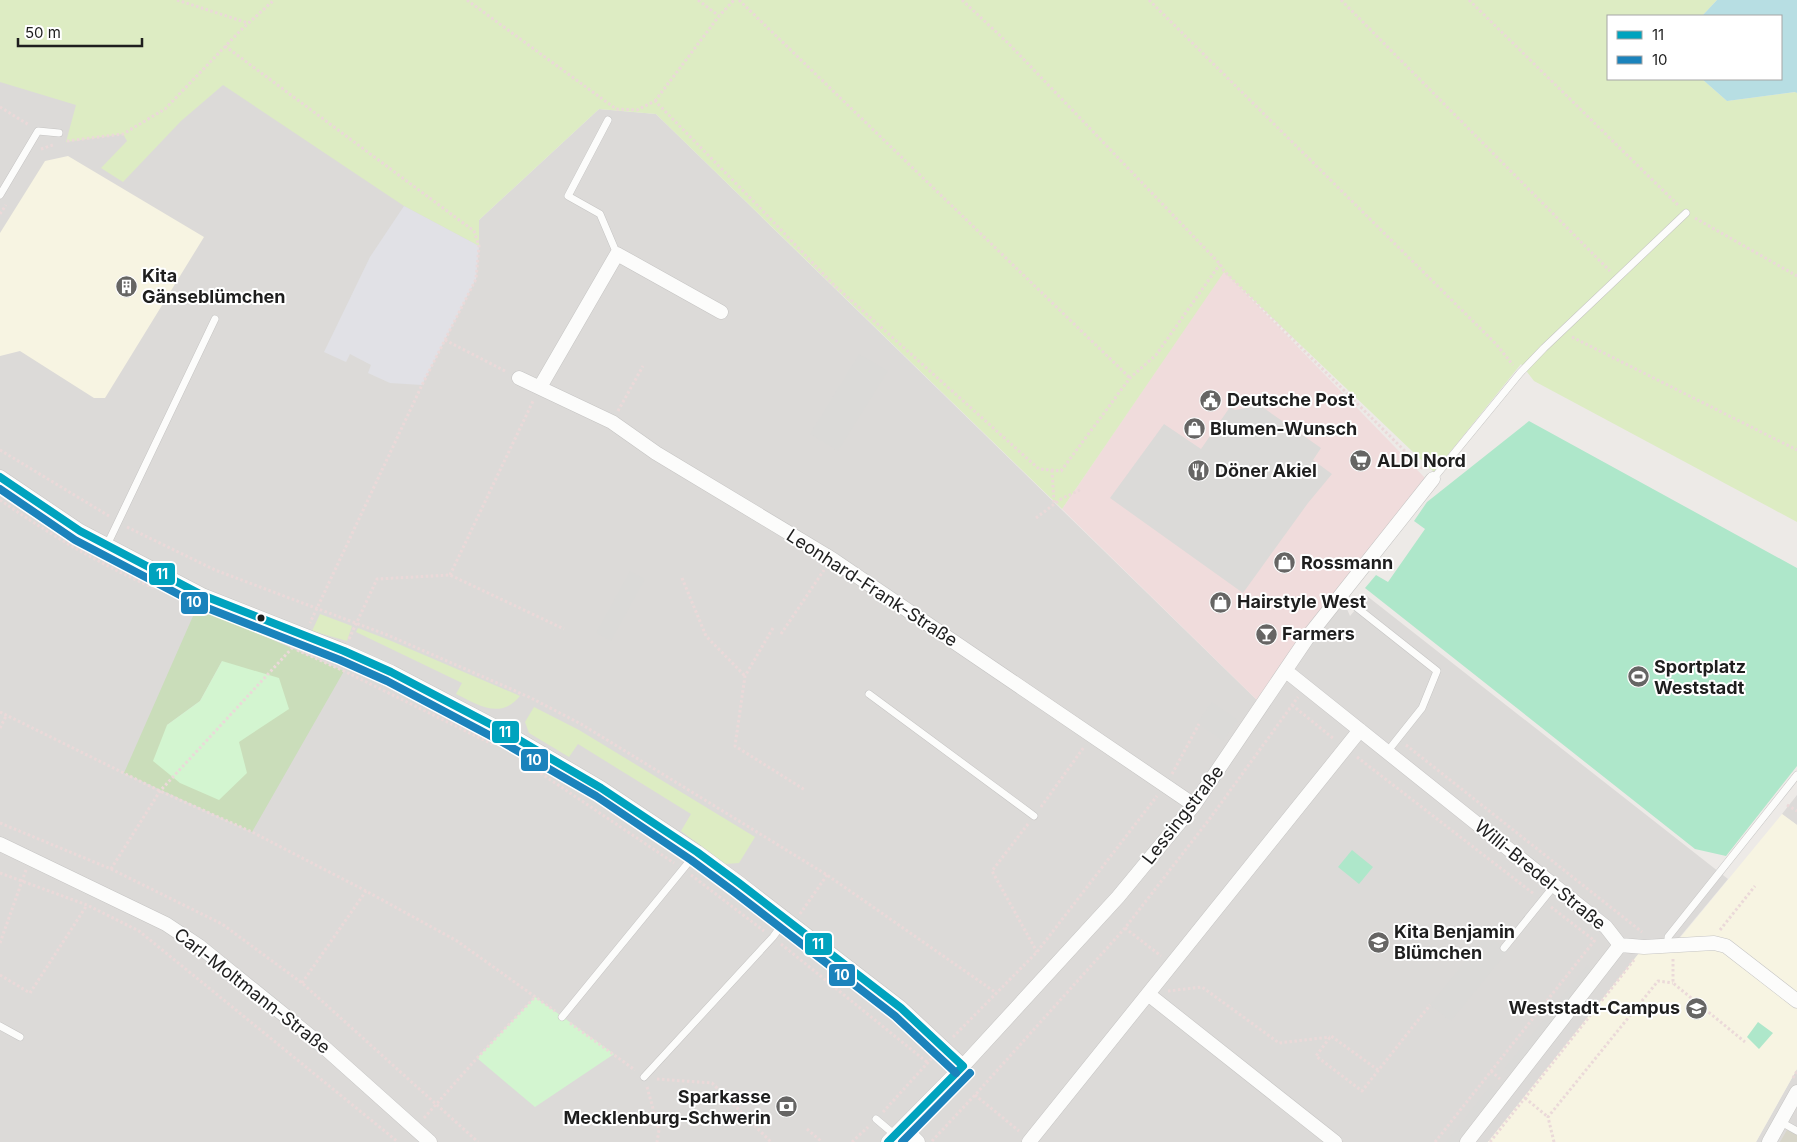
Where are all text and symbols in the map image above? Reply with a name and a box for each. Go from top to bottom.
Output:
scale bar [18,15,141,47]
legend [1607,15,1782,80]
text: 50 m [25,23,61,42]
text: 11 [1652,25,1664,44]
text: 10 [1652,50,1668,69]
place label: Kita Gänseblümchen [142,265,286,307]
building icon: Kita Gänseblümchen [114,274,138,298]
public building icon: Deutsche Post [1199,388,1223,412]
place label: Deutsche Post [1227,389,1355,410]
shop icon: Blumen-Wunsch [1182,417,1206,441]
place label: Blumen-Wunsch [1210,418,1357,439]
supermarket icon: ALDI Nord [1349,449,1373,473]
place label: ALDI Nord [1377,450,1466,471]
restaurant icon: Döner Akiel [1187,459,1211,483]
place label: Döner Akiel [1215,460,1317,481]
street label: Leonhard-Frank-Straße [783,524,962,651]
shop icon: Rossmann [1273,551,1297,575]
place label: Rossmann [1301,552,1393,573]
line badge: 11 [148,562,176,586]
text: 11 [156,565,168,582]
shop icon: Hairstyle West [1209,590,1233,614]
line badge: 10 [180,591,209,615]
place label: Hairstyle West [1237,591,1367,612]
text: 10 [186,593,202,610]
unlabelled marker [256,613,266,623]
bar icon: Farmers [1254,622,1278,646]
place label: Farmers [1282,623,1355,644]
place label: Sportplatz Weststadt [1654,656,1746,698]
sports icon: Sportplatz Weststadt [1626,665,1650,689]
line badge: 11 [491,720,520,744]
text: 11 [499,723,511,740]
line badge: 10 [520,748,549,772]
text: 10 [526,751,542,768]
street label: Lessingstraße [1138,761,1228,868]
street label: Willi-Bredel-Straße [1471,815,1610,934]
place label: Kita Benjamin Blümchen [1394,921,1515,963]
street label: Carl-Moltmann-Straße [170,923,334,1058]
school or university icon: Kita Benjamin Blümchen [1366,930,1390,954]
line badge: 11 [804,932,833,956]
text: 11 [812,935,824,952]
line badge: 10 [828,963,856,987]
text: 10 [834,966,850,983]
school or university icon: Weststadt-Campus [1684,996,1708,1020]
place label: Weststadt-Campus [1509,997,1680,1018]
place label: Sparkasse Mecklenburg-Schwerin [564,1086,771,1128]
bank icon: Sparkasse Mecklenburg-Schwerin [775,1095,799,1119]

